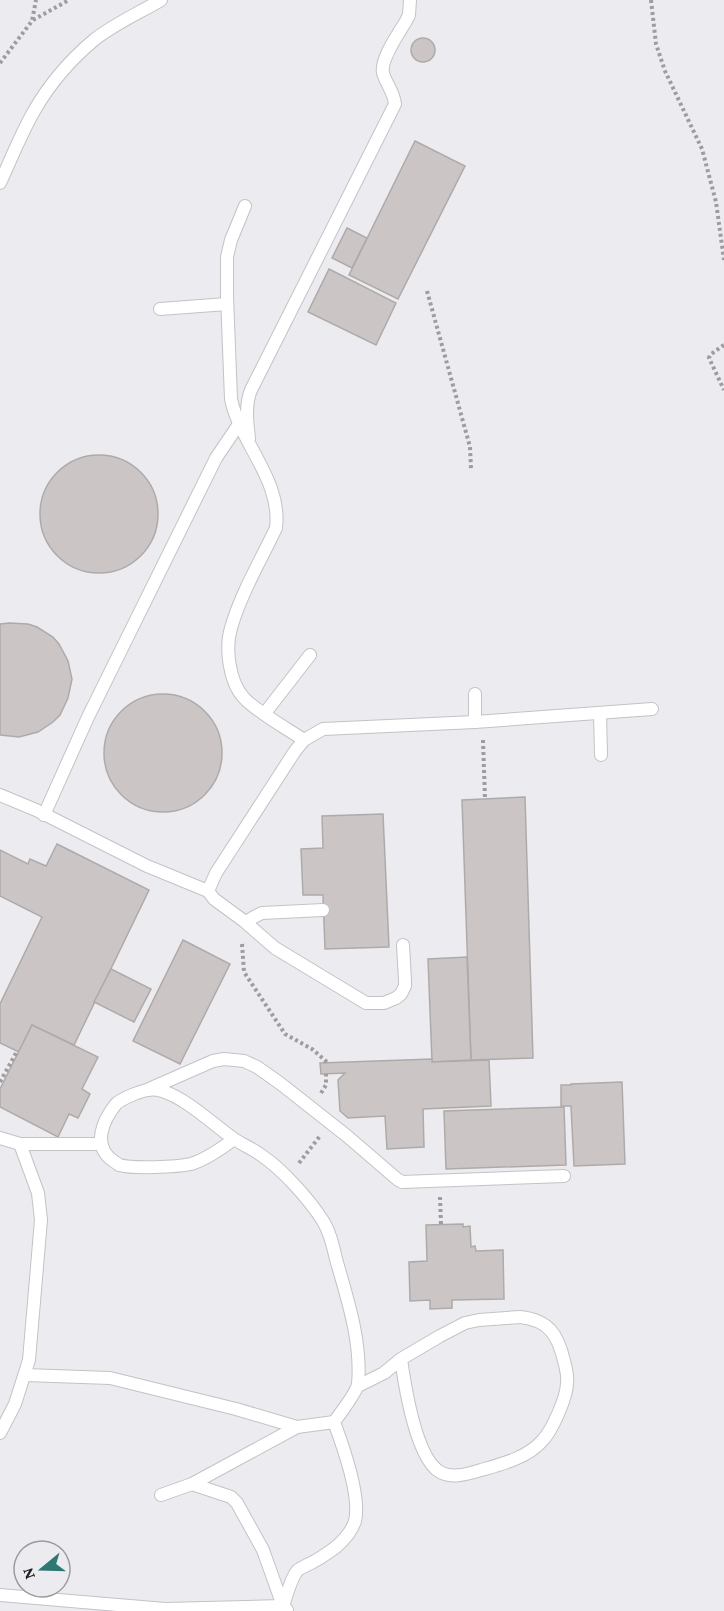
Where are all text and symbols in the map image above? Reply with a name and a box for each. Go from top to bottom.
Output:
north arrow [12,1539,72,1599]
text: N [18,1566,38,1582]

